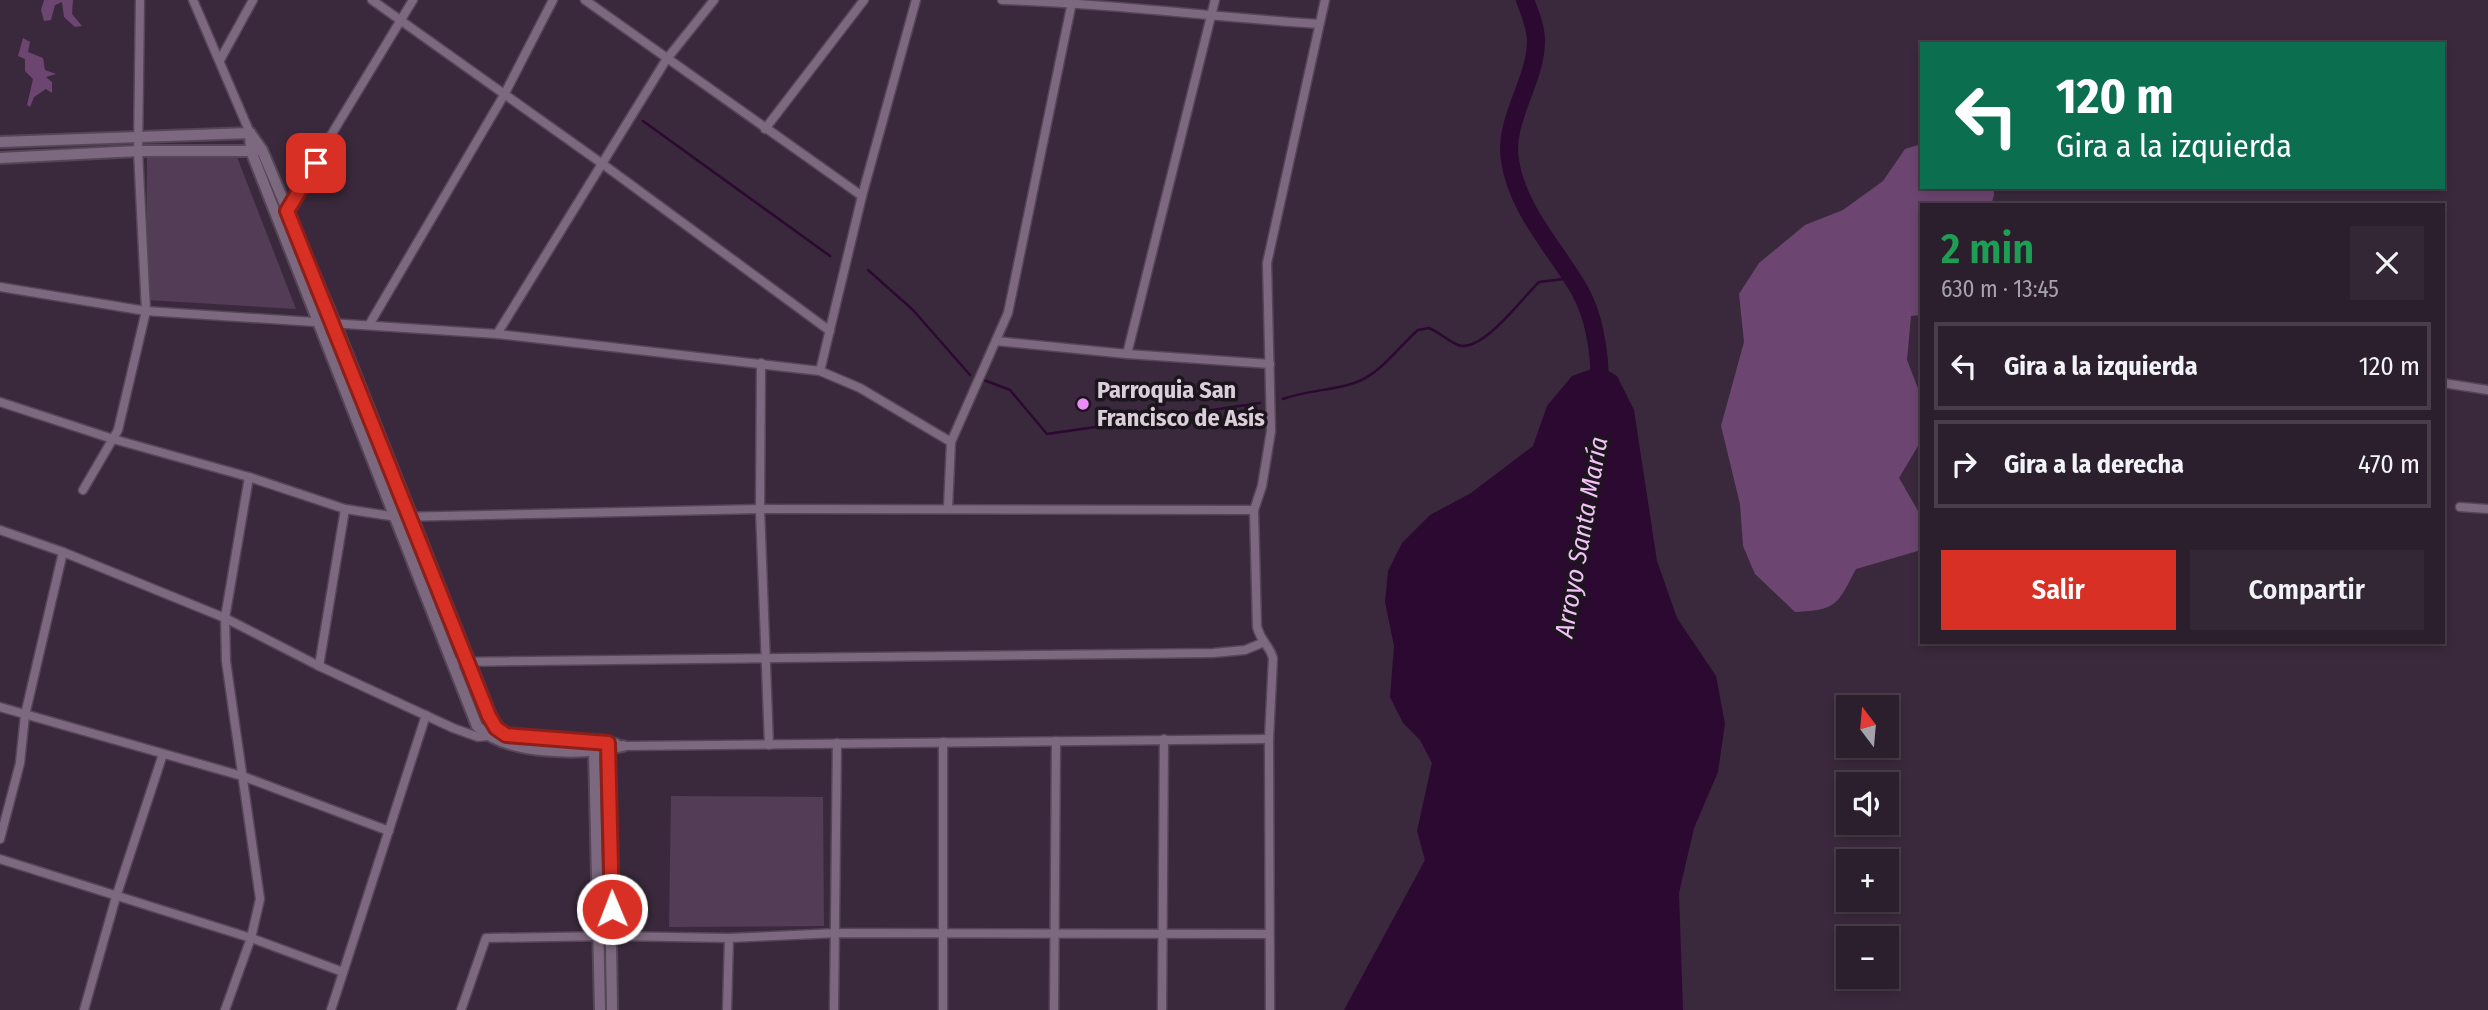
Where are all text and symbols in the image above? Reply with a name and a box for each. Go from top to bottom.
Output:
text: 120 m [2056,67,2174,126]
icon: left [1941,70,2032,161]
text: Gira a la izquierda [2056,127,2292,165]
pin [286,133,346,193]
icon: arrive [297,144,335,182]
text: 2 min [1941,224,2034,274]
button: close [2350,226,2424,300]
text: 630 m · 13:45 [1941,275,2059,303]
icon: left [1945,347,1983,385]
text: Gira a la izquierda [2004,351,2198,382]
text: 120 m [2359,351,2420,382]
place label: Parroquia San Francisco de Asís [1097,376,1265,432]
marker: Parroquia San Francisco de Asís [1075,396,1091,412]
water label: Arroyo Santa María [1548,434,1614,641]
icon: right [1945,445,1983,483]
text: Gira a la derecha [2004,449,2184,480]
text: 470 m [2358,449,2420,480]
button: Salir [1941,550,2176,630]
button: Compartir [2190,550,2424,630]
north arrow [1836,695,1899,758]
map controls [1836,695,1899,989]
button: sound [1836,772,1899,835]
button: + [1836,849,1899,912]
position arrow [575,872,649,946]
button: − [1836,926,1899,989]

